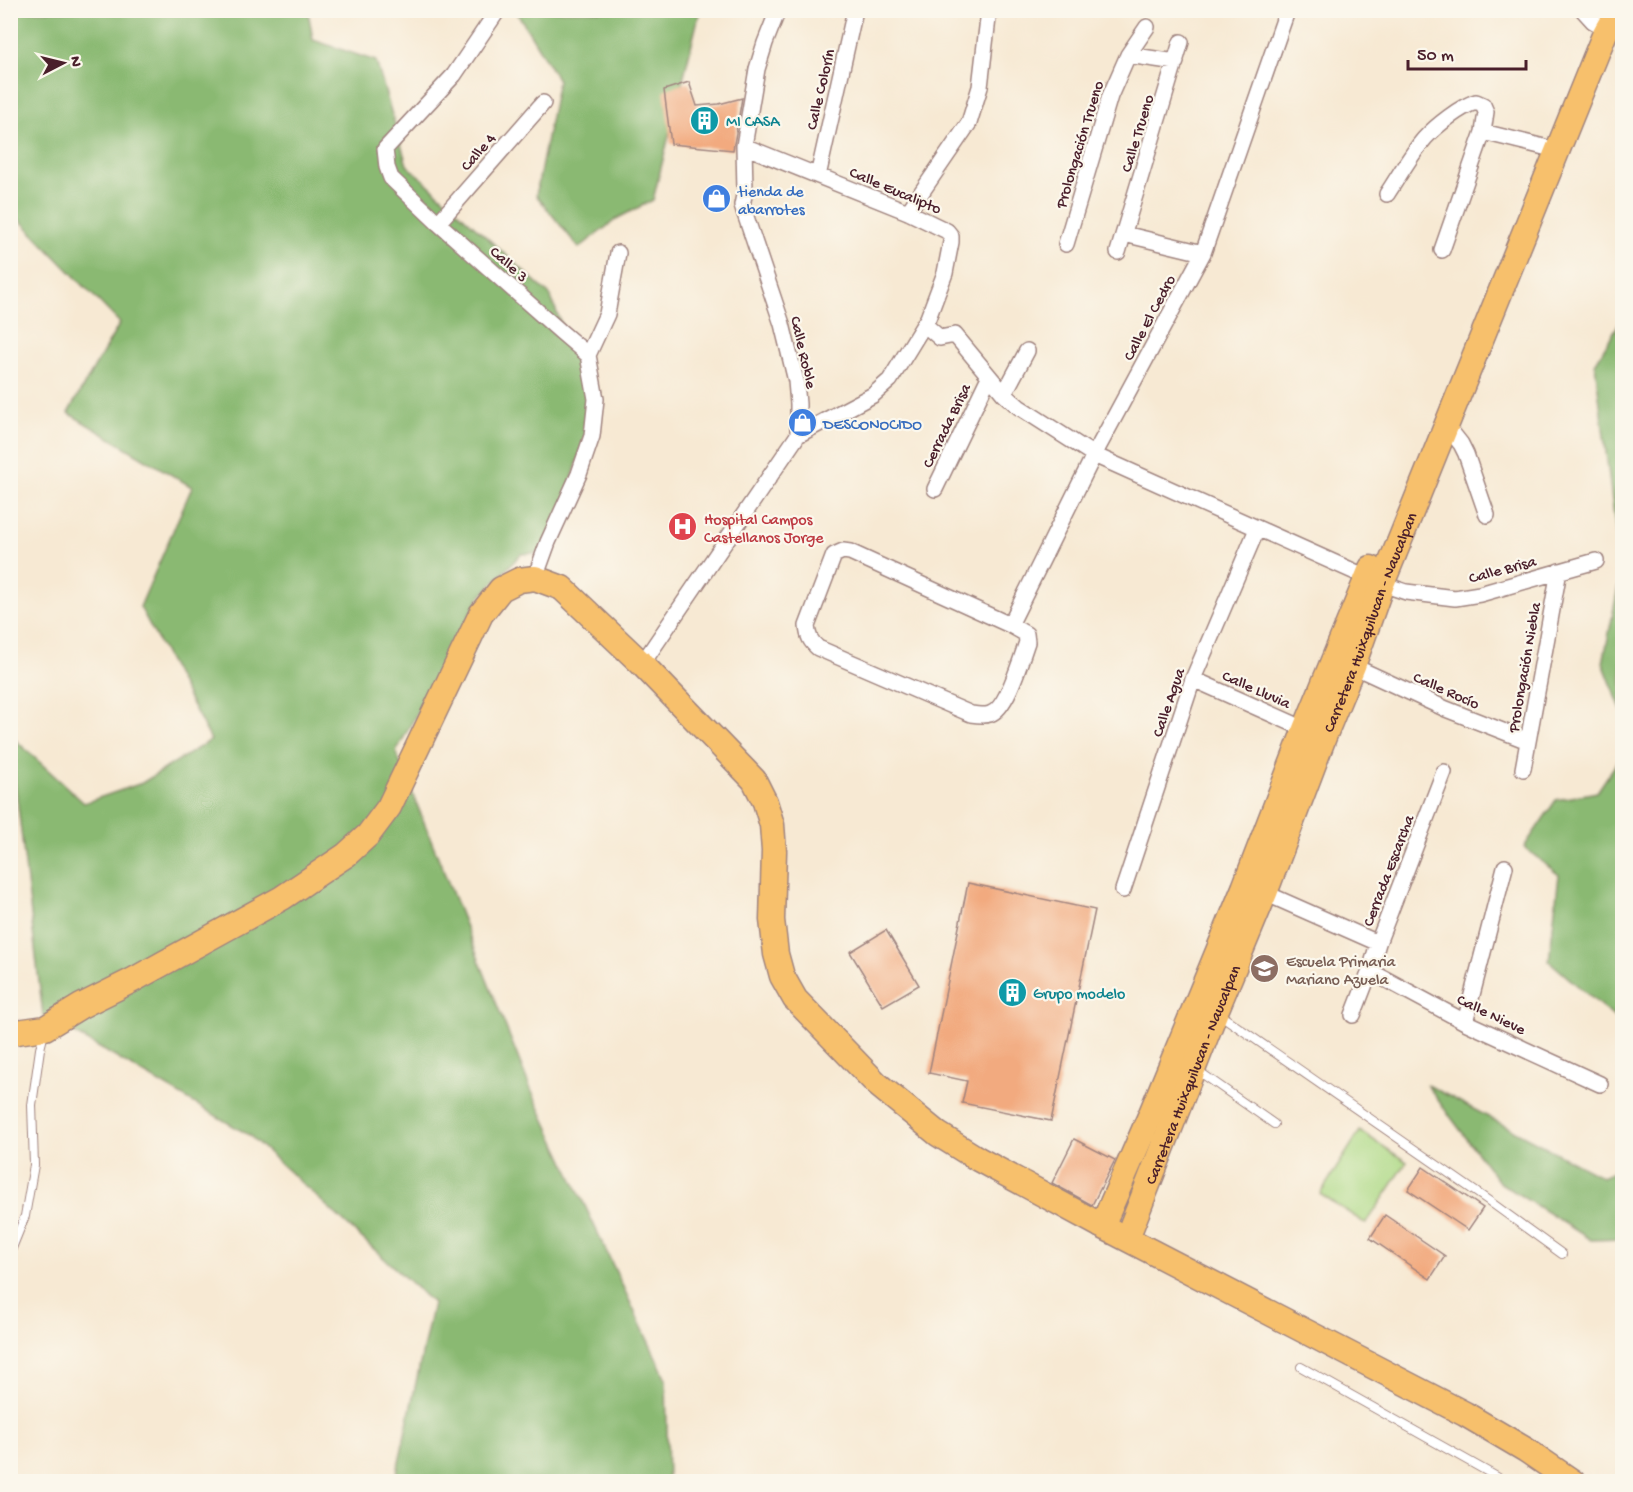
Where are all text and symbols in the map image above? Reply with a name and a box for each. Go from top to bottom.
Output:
north arrow [33,33,93,93]
scale bar [1408,33,1526,71]
text: 50 m [1417,46,1454,67]
street label: Calle Colorín [804,47,841,132]
text: N [64,55,85,68]
street label: Prolongación Trueno [1053,79,1110,212]
street label: Calle Trueno [1119,93,1160,175]
building icon: MI CASA [689,104,721,136]
place label: MI CASA [726,114,781,133]
street label: Calle 4 [458,130,502,176]
street label: Calle Eucalipto [846,164,944,220]
shop icon: tienda de abarrotes [701,183,733,215]
place label: tienda de abarrotes [737,184,806,221]
street label: Calle 3 [485,244,531,288]
street label: Calle El Cedro [1121,273,1182,365]
street label: Calle Roble [784,315,819,391]
street label: Cerrada Brisa [920,380,977,472]
shop icon: DESCONOCIDO [786,407,818,439]
place label: DESCONOCIDO [822,417,922,436]
street label: Carretera Huixquilucan - Naucalpan [1321,510,1423,736]
hospital icon: Hospital Campos Castellanos Jorge [667,511,699,543]
place label: Hospital Campos Castellanos Jorge [704,512,824,549]
street label: Calle Brisa [1467,553,1540,589]
street label: Prolongación Niebla [1505,600,1547,735]
street label: Calle Agua [1150,665,1191,740]
street label: Calle Lluvia [1218,668,1294,715]
street label: Calle Rocío [1409,669,1482,715]
street label: Cerrada Escarcha [1360,812,1421,930]
school or university icon: Escuela Primaria Mariano Azuela [1249,953,1281,985]
place label: Escuela Primaria Mariano Azuela [1286,954,1397,991]
street label: Carretera Huixquilucan - Naucalpan [1143,963,1247,1188]
building icon: Grupo modelo [996,976,1028,1008]
place label: Grupo modelo [1033,986,1125,1005]
street label: Calle Nieve [1453,991,1529,1041]

